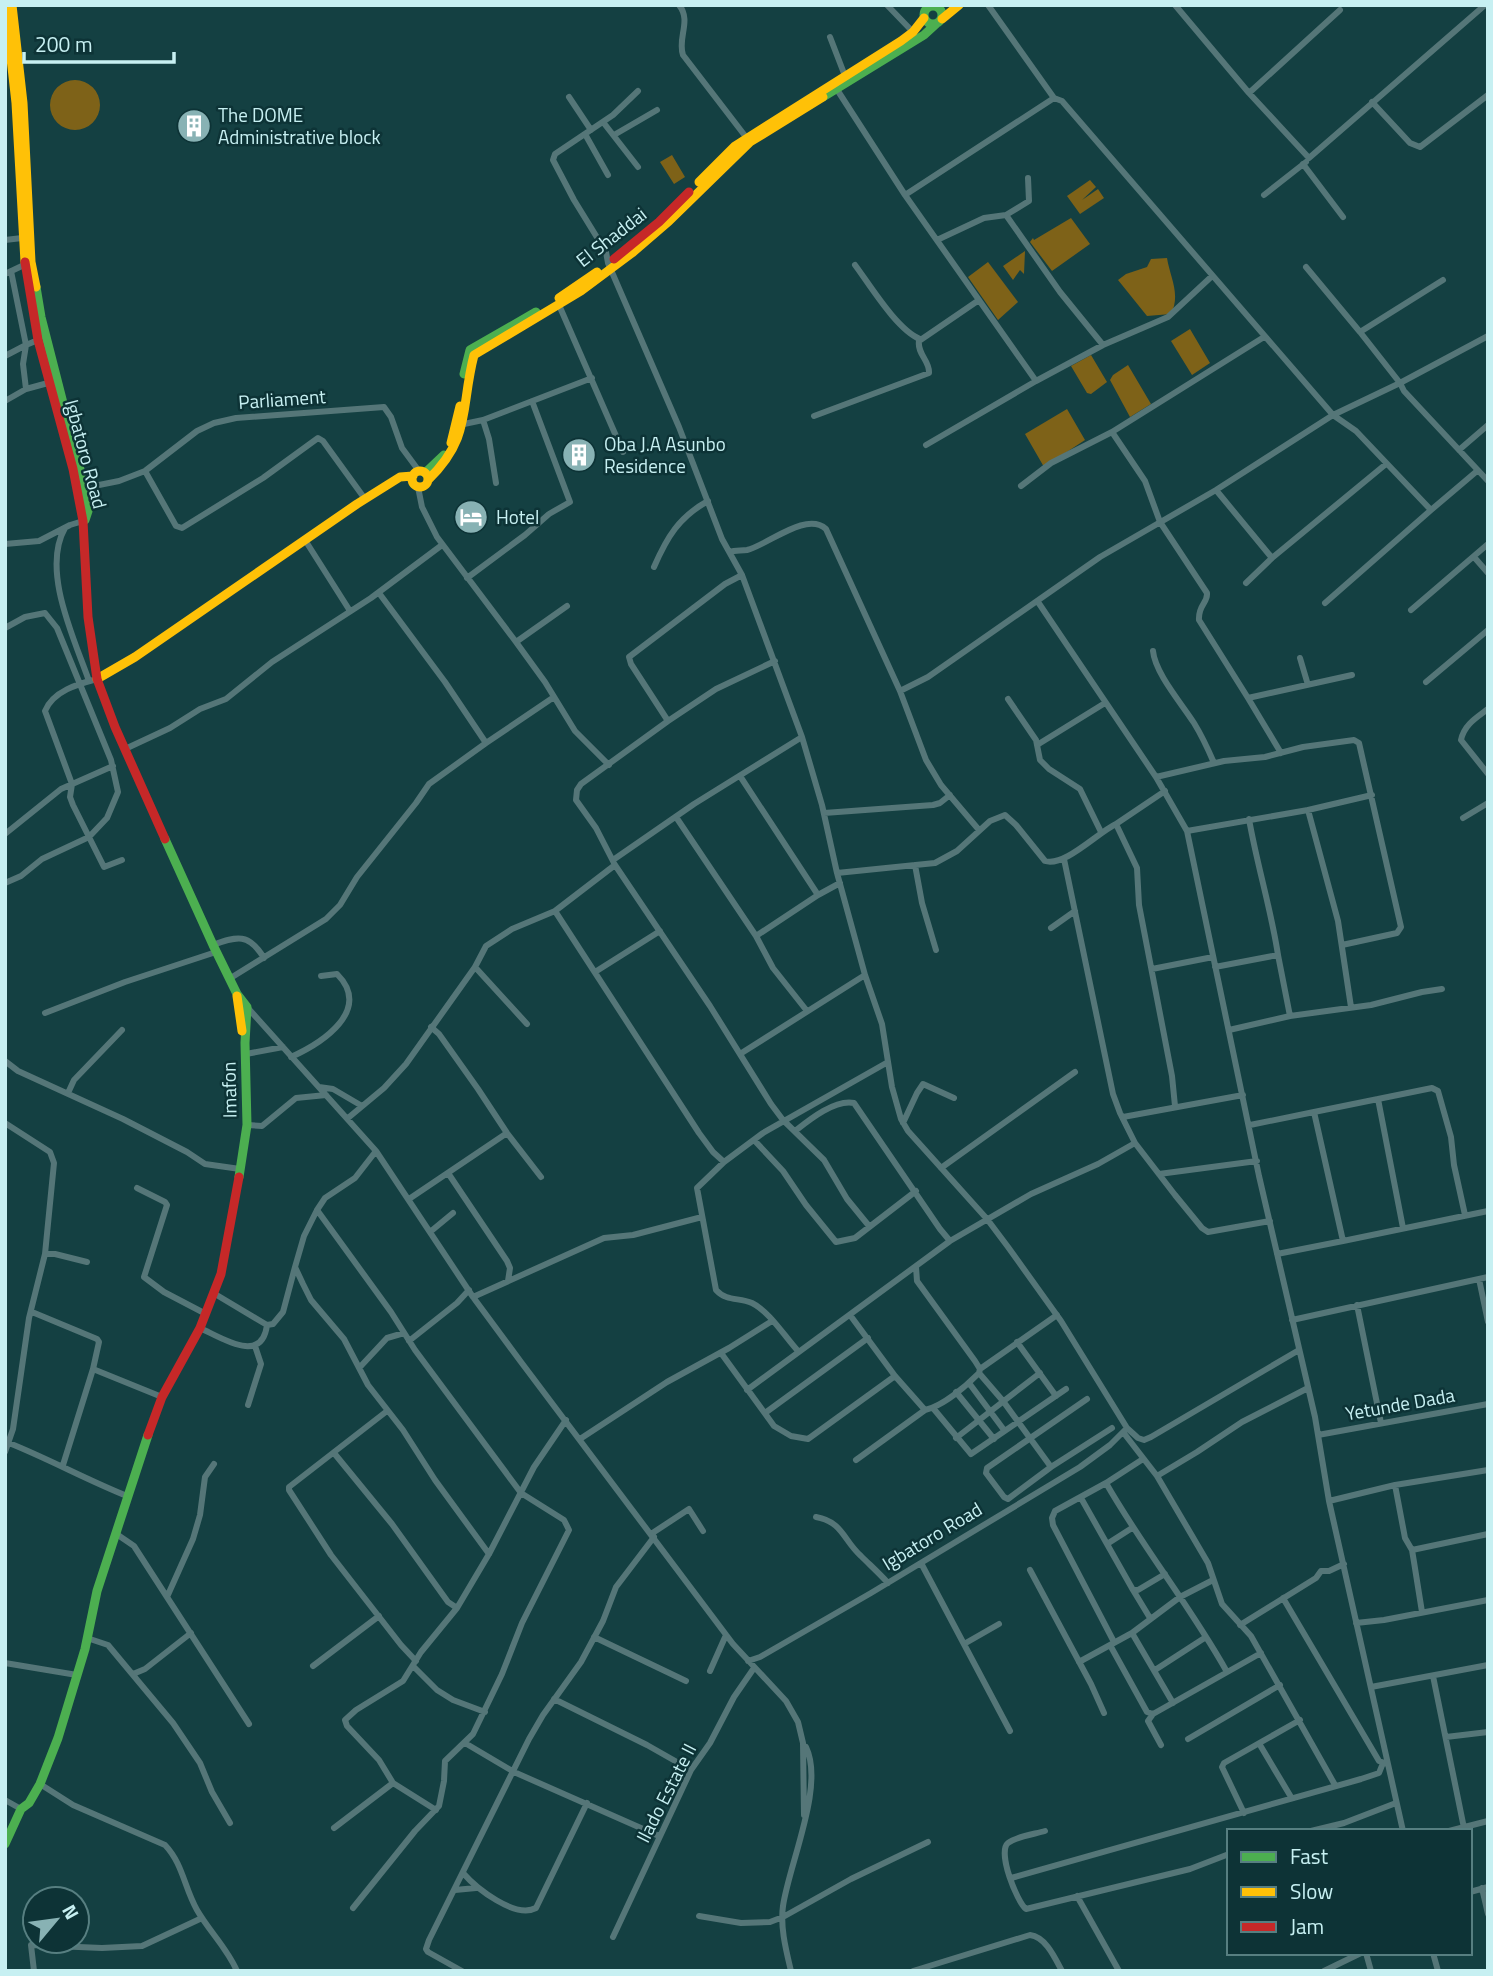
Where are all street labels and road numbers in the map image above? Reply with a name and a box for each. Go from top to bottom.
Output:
street label: El Shaddai [569,200,652,274]
street label: Parliament [237,381,327,416]
street label: Igbatoro Road [58,396,115,512]
street label: Imafon [214,1062,243,1118]
street label: Yetunde Dada [1343,1380,1457,1427]
street label: Igbatoro Road [876,1494,987,1577]
street label: Ilado Estate II [628,1738,703,1848]

